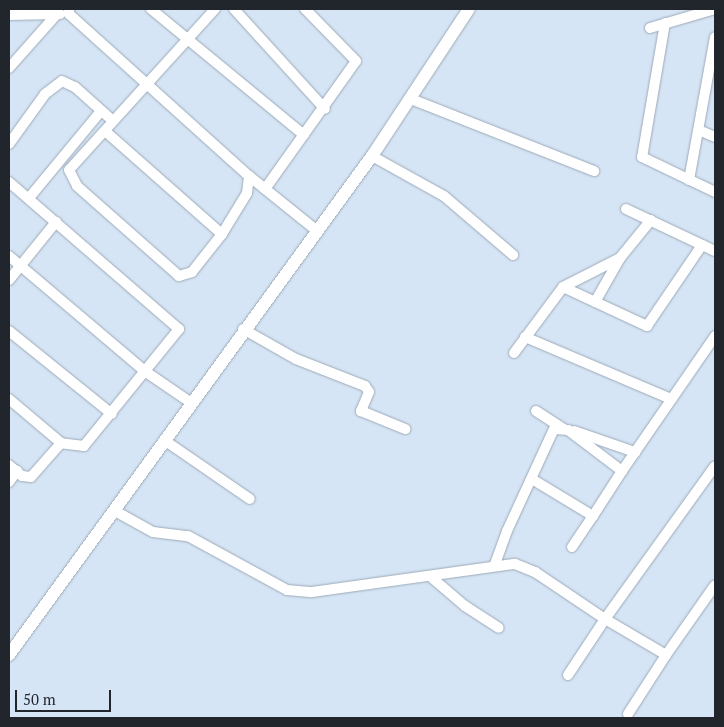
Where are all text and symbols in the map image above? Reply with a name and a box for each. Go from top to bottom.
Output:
scale bar [18,680,114,712]
text: 50 m [23,689,56,709]

